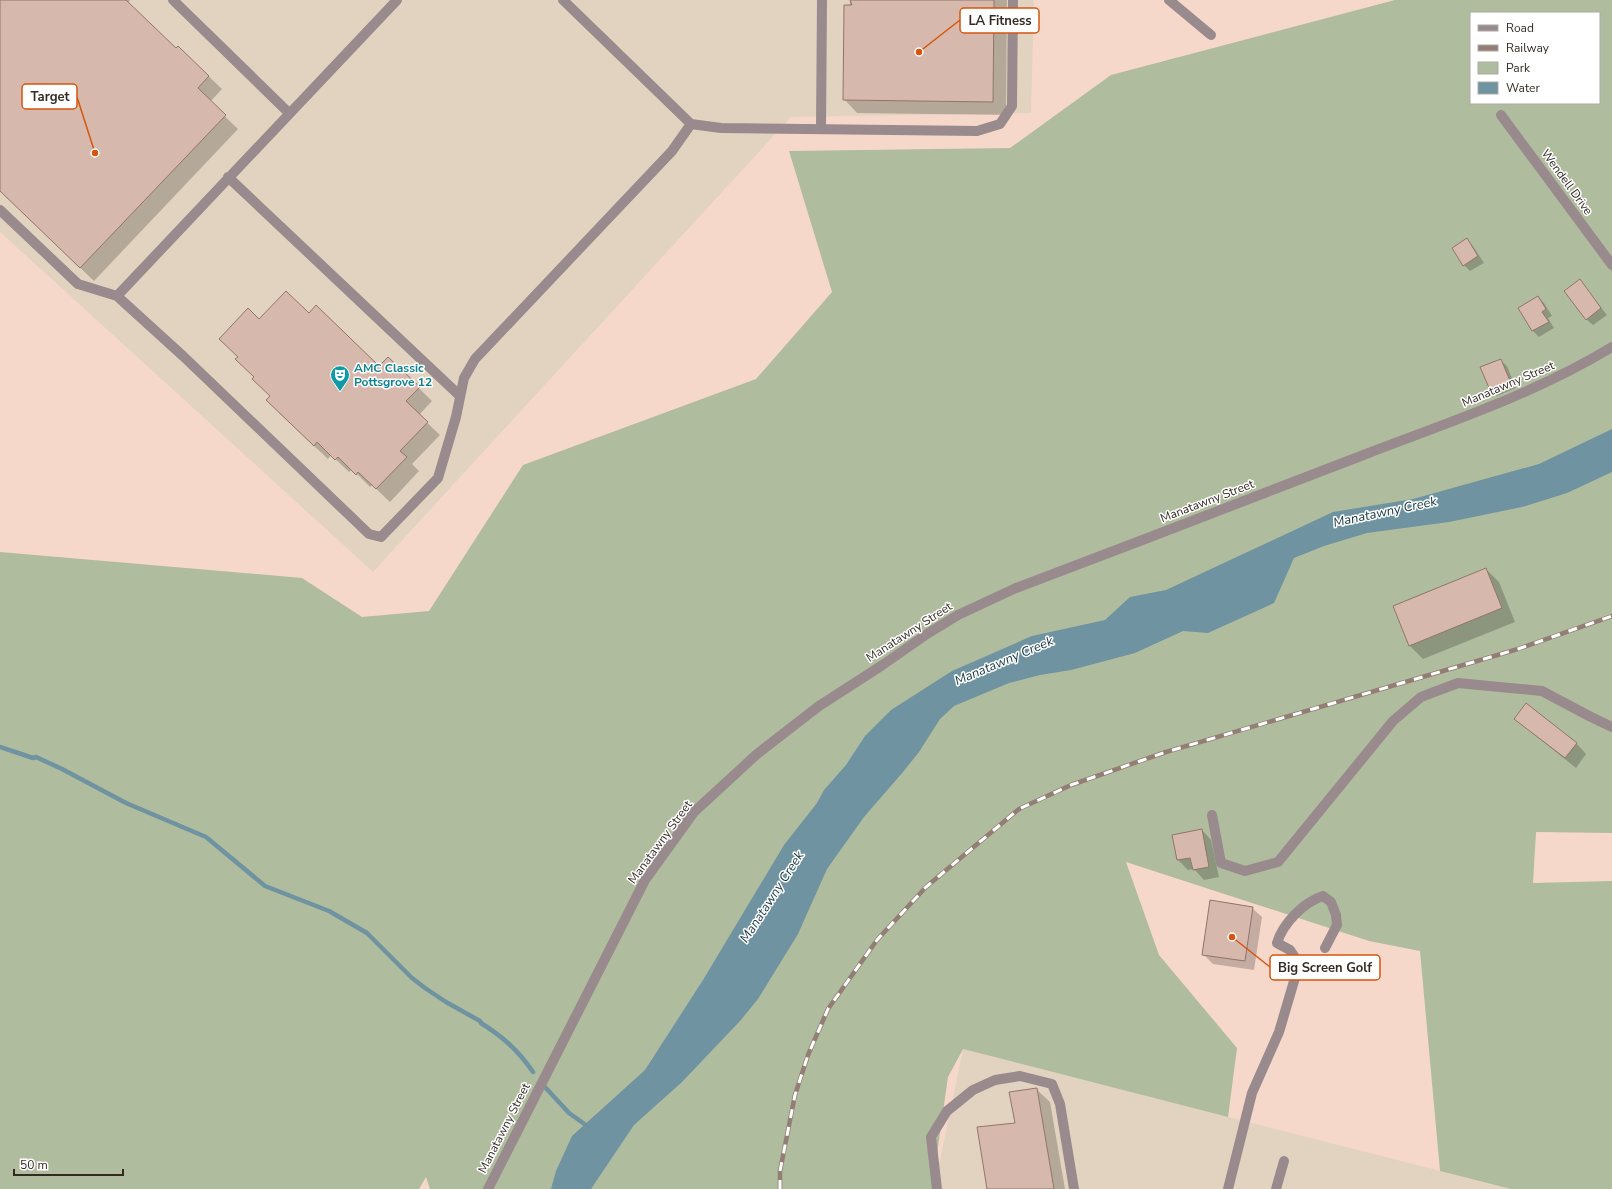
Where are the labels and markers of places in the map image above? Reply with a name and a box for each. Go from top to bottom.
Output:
callout: LA Fitness [960,8,1039,33]
callout: Target [22,84,77,109]
place label: AMC Classic Pottsgrove 12 [354,360,432,390]
theatre icon: AMC Classic Pottsgrove 12 [329,364,351,392]
callout: Big Screen Golf [1270,955,1380,980]

